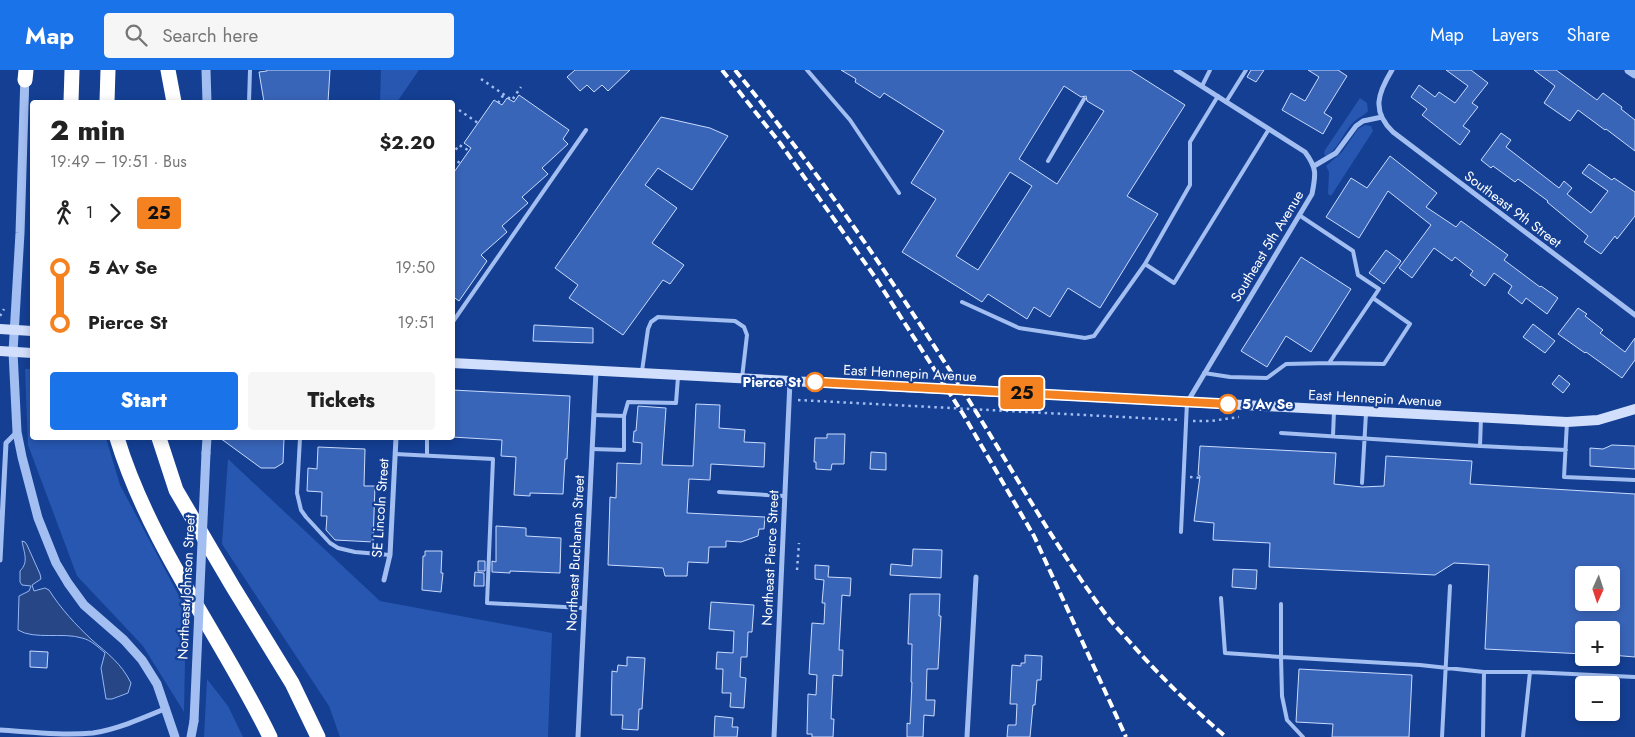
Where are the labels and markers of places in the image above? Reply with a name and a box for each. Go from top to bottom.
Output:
place label: Pierce St [743,372,802,392]
marker: Pierce St [805,372,825,392]
marker: 5 Av Se [1218,394,1238,414]
place label: 5 Av Se [1242,394,1293,414]

